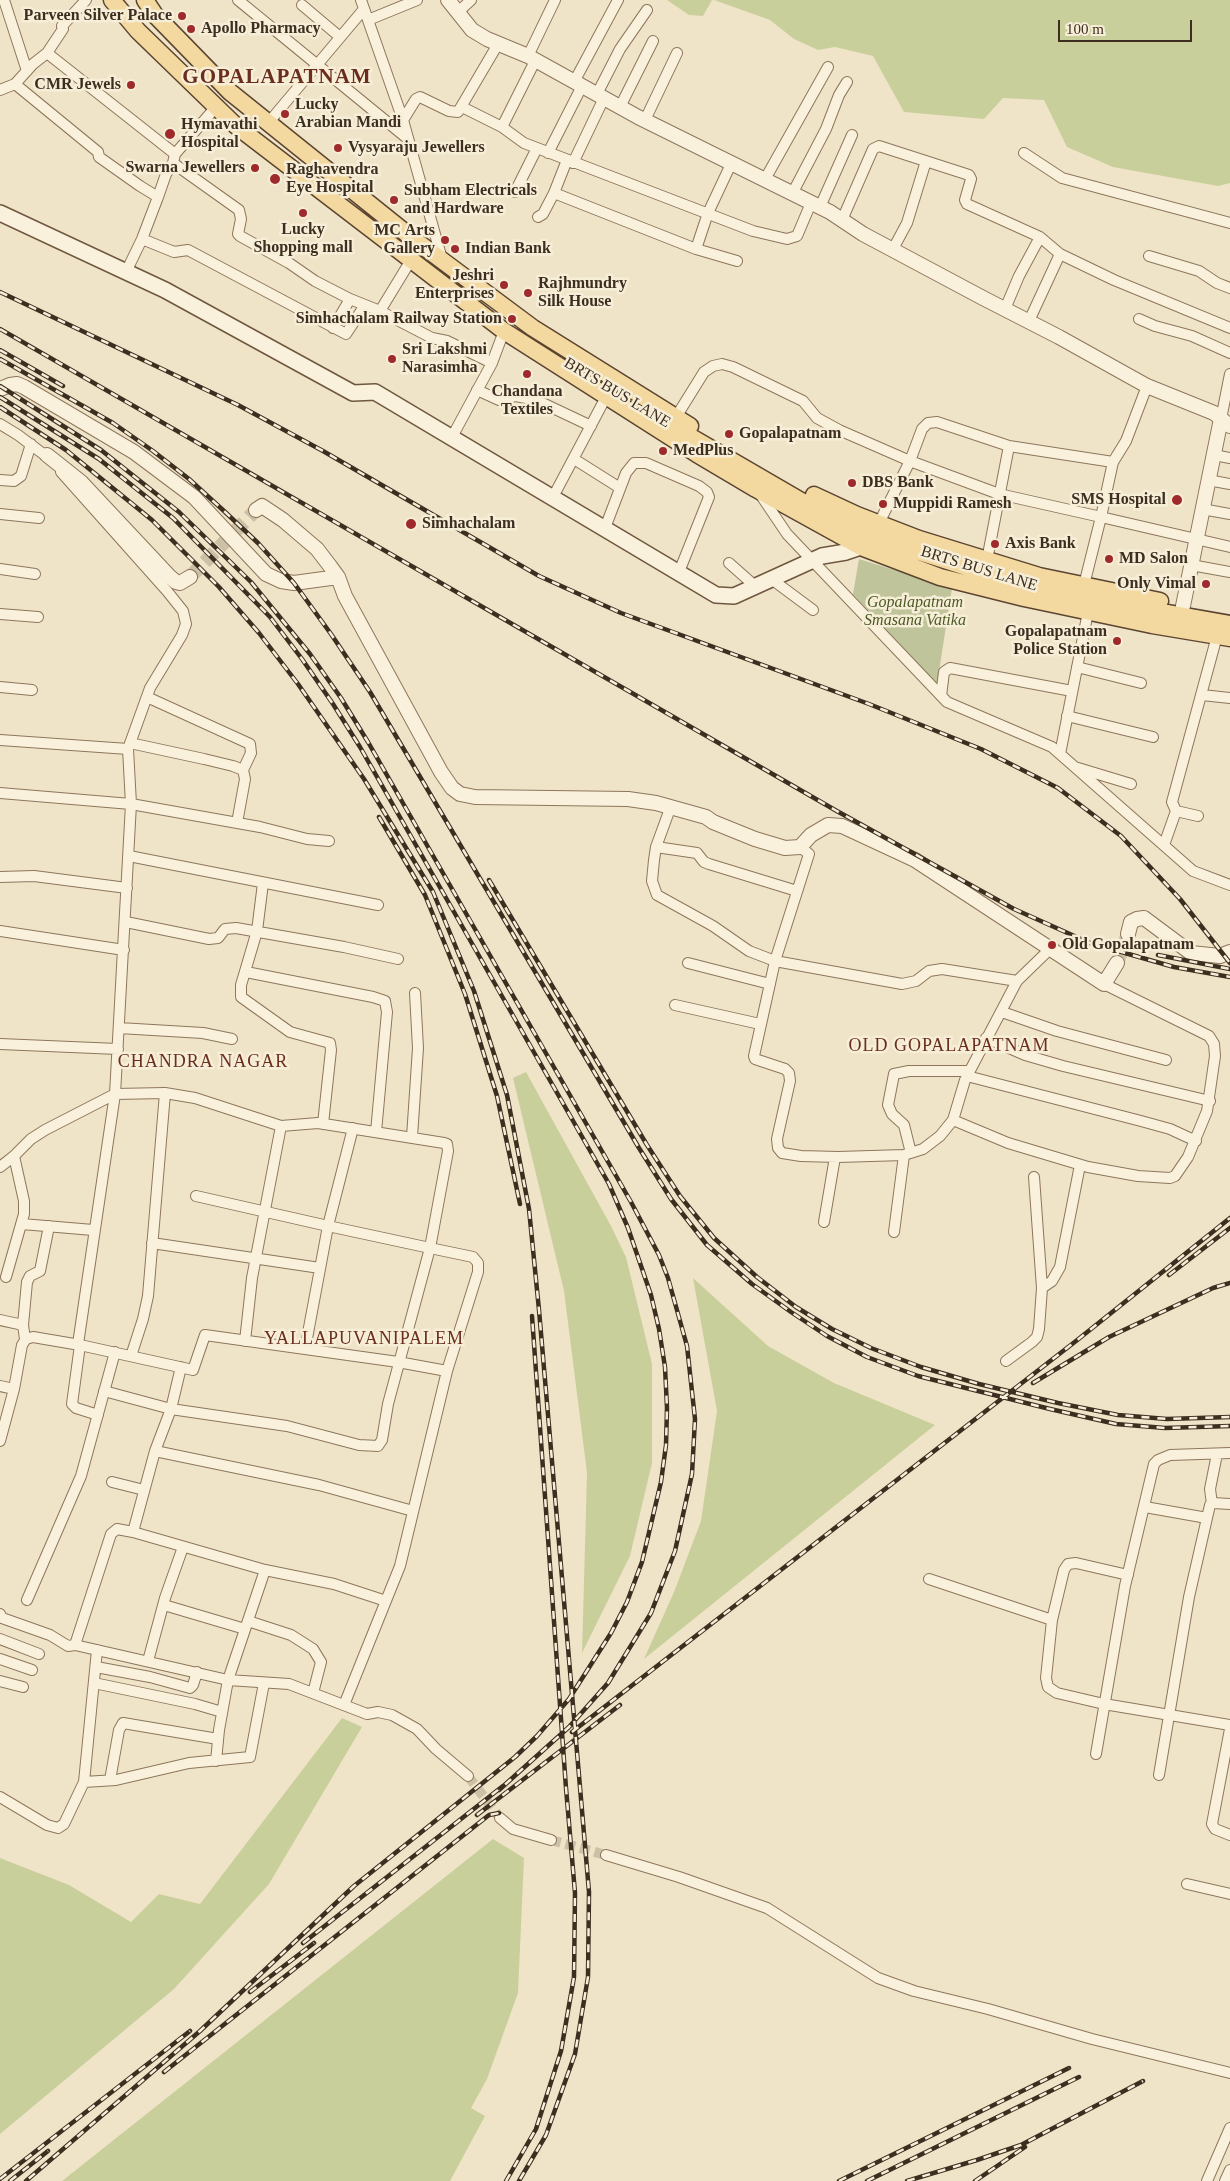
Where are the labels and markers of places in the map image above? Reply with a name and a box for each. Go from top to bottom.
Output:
place label: Parveen Silver Palace [24,6,172,26]
marker: Parveen Silver Palace [176,10,188,22]
place label: Apollo Pharmacy [201,19,321,39]
marker: Apollo Pharmacy [185,23,197,35]
place label: CMR Jewels [34,75,121,95]
marker: CMR Jewels [125,79,137,91]
place label: Lucky Arabian Mandi [295,95,401,133]
marker: Lucky Arabian Mandi [279,108,291,120]
place label: Hymavathi Hospital [181,115,257,153]
marker: Hymavathi Hospital [163,127,177,141]
place label: Vysyaraju Jewellers [348,138,485,158]
marker: Vysyaraju Jewellers [332,142,344,154]
place label: Swarna Jewellers [125,158,245,178]
place label: Raghavendra Eye Hospital [286,160,378,198]
marker: Swarna Jewellers [249,162,261,174]
marker: Raghavendra Eye Hospital [268,172,282,186]
place label: Subham Electricals and Hardware [404,181,537,219]
marker: Subham Electricals and Hardware [388,194,400,206]
marker: Lucky Shopping mall [297,207,309,219]
place label: Lucky Shopping mall [253,220,353,258]
place label: MC Arts Gallery [374,221,435,259]
marker: MC Arts Gallery [439,234,451,246]
place label: Indian Bank [465,239,551,259]
marker: Indian Bank [449,243,461,255]
place label: Jeshri Enterprises [415,266,494,304]
place label: Rajhmundry Silk House [538,274,627,312]
marker: Jeshri Enterprises [498,279,510,291]
marker: Rajhmundry Silk House [522,287,534,299]
place label: Simhachalam Railway Station [296,309,502,329]
marker: Simhachalam Railway Station [506,313,518,325]
place label: Sri Lakshmi Narasimha [402,340,487,378]
marker: Sri Lakshmi Narasimha [386,353,398,365]
marker: Chandana Textiles [521,368,533,380]
place label: Chandana Textiles [491,382,563,420]
place label: Gopalapatnam [739,424,841,444]
marker: Gopalapatnam [723,428,735,440]
place label: MedPlus [673,441,733,461]
marker: MedPlus [657,445,669,457]
place label: DBS Bank [862,473,934,493]
marker: DBS Bank [846,477,858,489]
place label: SMS Hospital [1071,490,1166,510]
marker: SMS Hospital [1170,493,1184,507]
place label: Muppidi Ramesh [893,494,1012,514]
marker: Muppidi Ramesh [877,498,889,510]
place label: Simhachalam [422,514,515,534]
marker: Simhachalam [404,517,418,531]
place label: Axis Bank [1005,534,1076,554]
marker: Axis Bank [989,538,1001,550]
place label: MD Salon [1119,549,1188,569]
marker: MD Salon [1103,553,1115,565]
place label: Only Vimal [1117,574,1196,594]
marker: Only Vimal [1200,578,1212,590]
place label: Gopalapatnam Police Station [1005,622,1107,660]
marker: Gopalapatnam Police Station [1111,635,1123,647]
place label: Old Gopalapatnam [1062,935,1194,955]
marker: Old Gopalapatnam [1046,939,1058,951]

